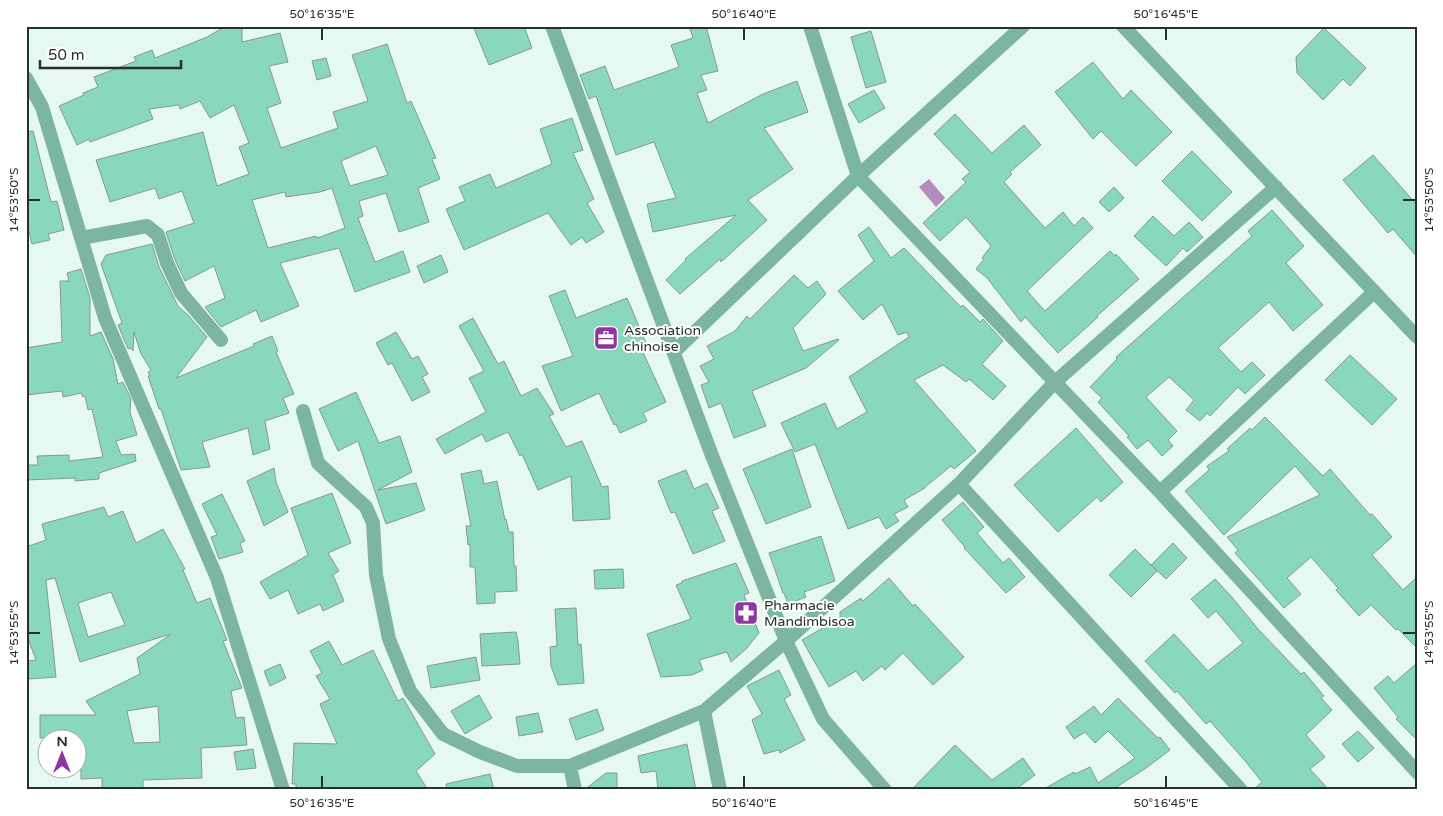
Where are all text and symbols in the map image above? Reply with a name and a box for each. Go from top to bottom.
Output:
text: 50°16'35"E [289,7,355,21]
text: 50°16'40"E [711,7,777,21]
text: 50°16'45"E [1133,7,1199,21]
scale bar [40,38,181,70]
text: 50 m [48,46,85,64]
text: 14°53'50"S [7,168,21,232]
text: 14°53'50"S [1422,168,1436,232]
place label: Association chinoise [624,322,701,355]
office icon: Association chinoise [593,325,619,351]
place label: Pharmacie Mandimbisoa [764,597,855,630]
pharmacy icon: Pharmacie Mandimbisoa [733,600,759,626]
text: 14°53'55"S [7,601,21,665]
text: 14°53'55"S [1422,601,1436,665]
north arrow [38,728,88,778]
text: N [56,733,68,750]
text: 50°16'35"E [289,796,355,810]
text: 50°16'40"E [711,796,777,810]
text: 50°16'45"E [1133,796,1199,810]

